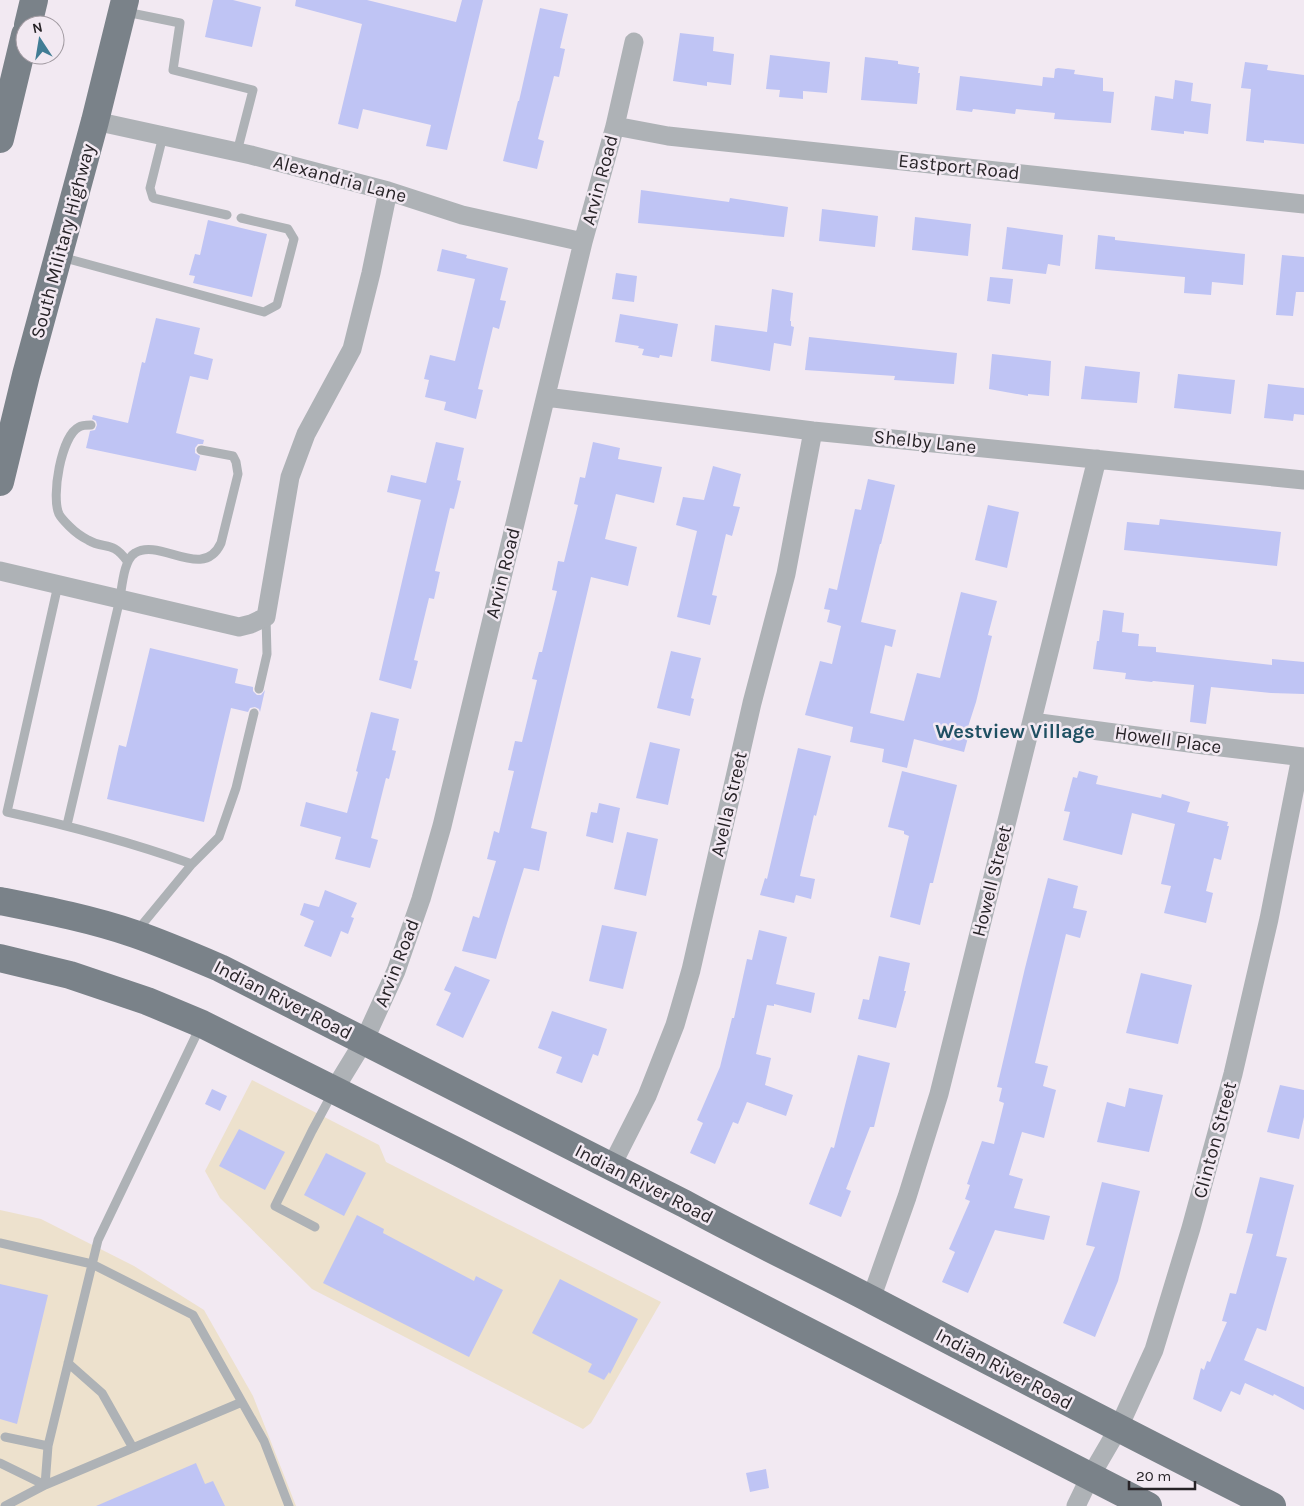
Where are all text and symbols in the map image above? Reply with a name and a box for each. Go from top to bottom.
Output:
north arrow [15,15,65,65]
text: N [31,18,44,37]
street label: Arvin Road [577,132,623,228]
street label: South Military Highway [26,141,100,341]
street label: Eastport Road [897,150,1021,184]
street label: Alexandria Lane [271,151,409,207]
street label: Shelby Lane [873,426,977,458]
street label: Arvin Road [481,525,525,621]
district label: Westview Village [935,720,1095,743]
street label: Howell Place [1113,722,1223,758]
street label: Avella Street [706,749,752,859]
street label: Howell Street [968,823,1016,939]
street label: Arvin Road [370,916,424,1010]
street label: Indian River Road [210,956,356,1044]
street label: Clinton Street [1189,1079,1241,1201]
street label: Indian River Road [571,1140,717,1228]
street label: Indian River Road [932,1324,1076,1414]
scale bar [1129,1458,1195,1490]
text: 20 m [1136,1467,1171,1485]

